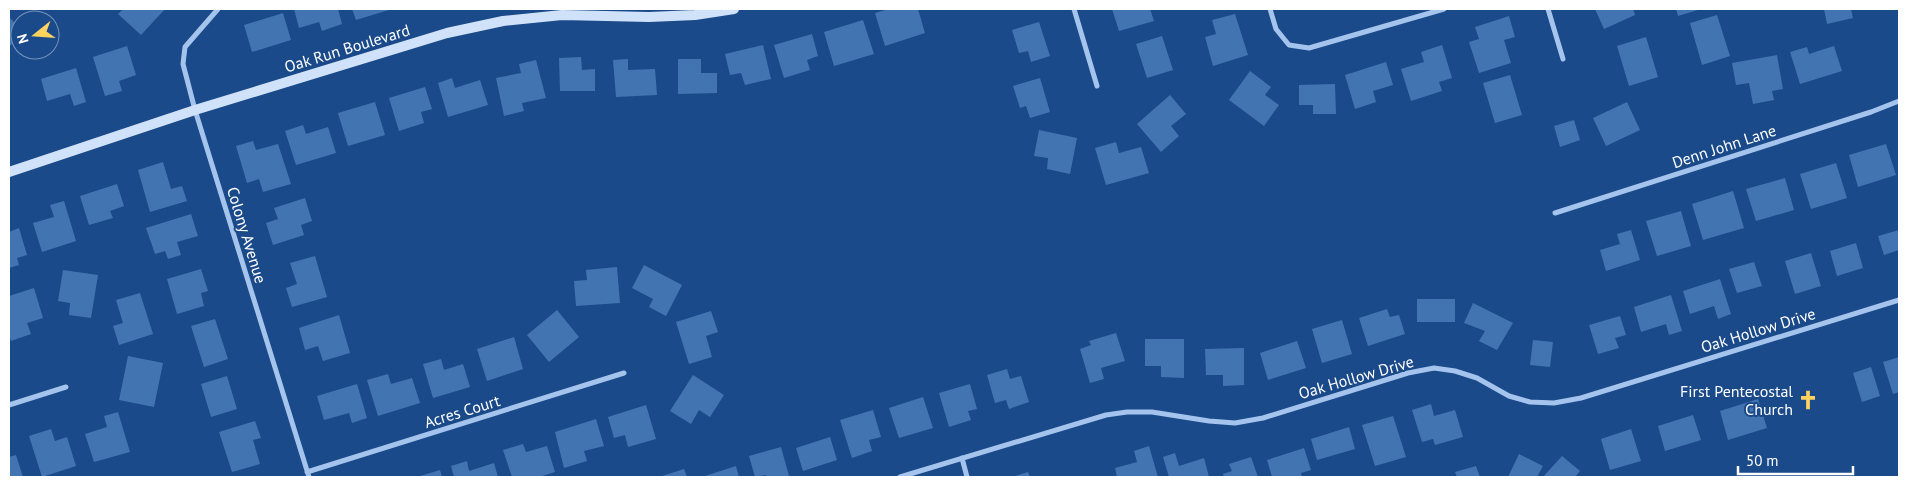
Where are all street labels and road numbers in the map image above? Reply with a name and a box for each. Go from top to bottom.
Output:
street label: Oak Run Boulevard [282,19,412,77]
street label: Denn John Lane [1669,120,1779,172]
street label: Colony Avenue [223,184,271,286]
street label: Oak Hollow Drive [1698,303,1818,357]
street label: Oak Hollow Drive [1296,351,1416,403]
street label: Acres Court [422,390,503,432]

